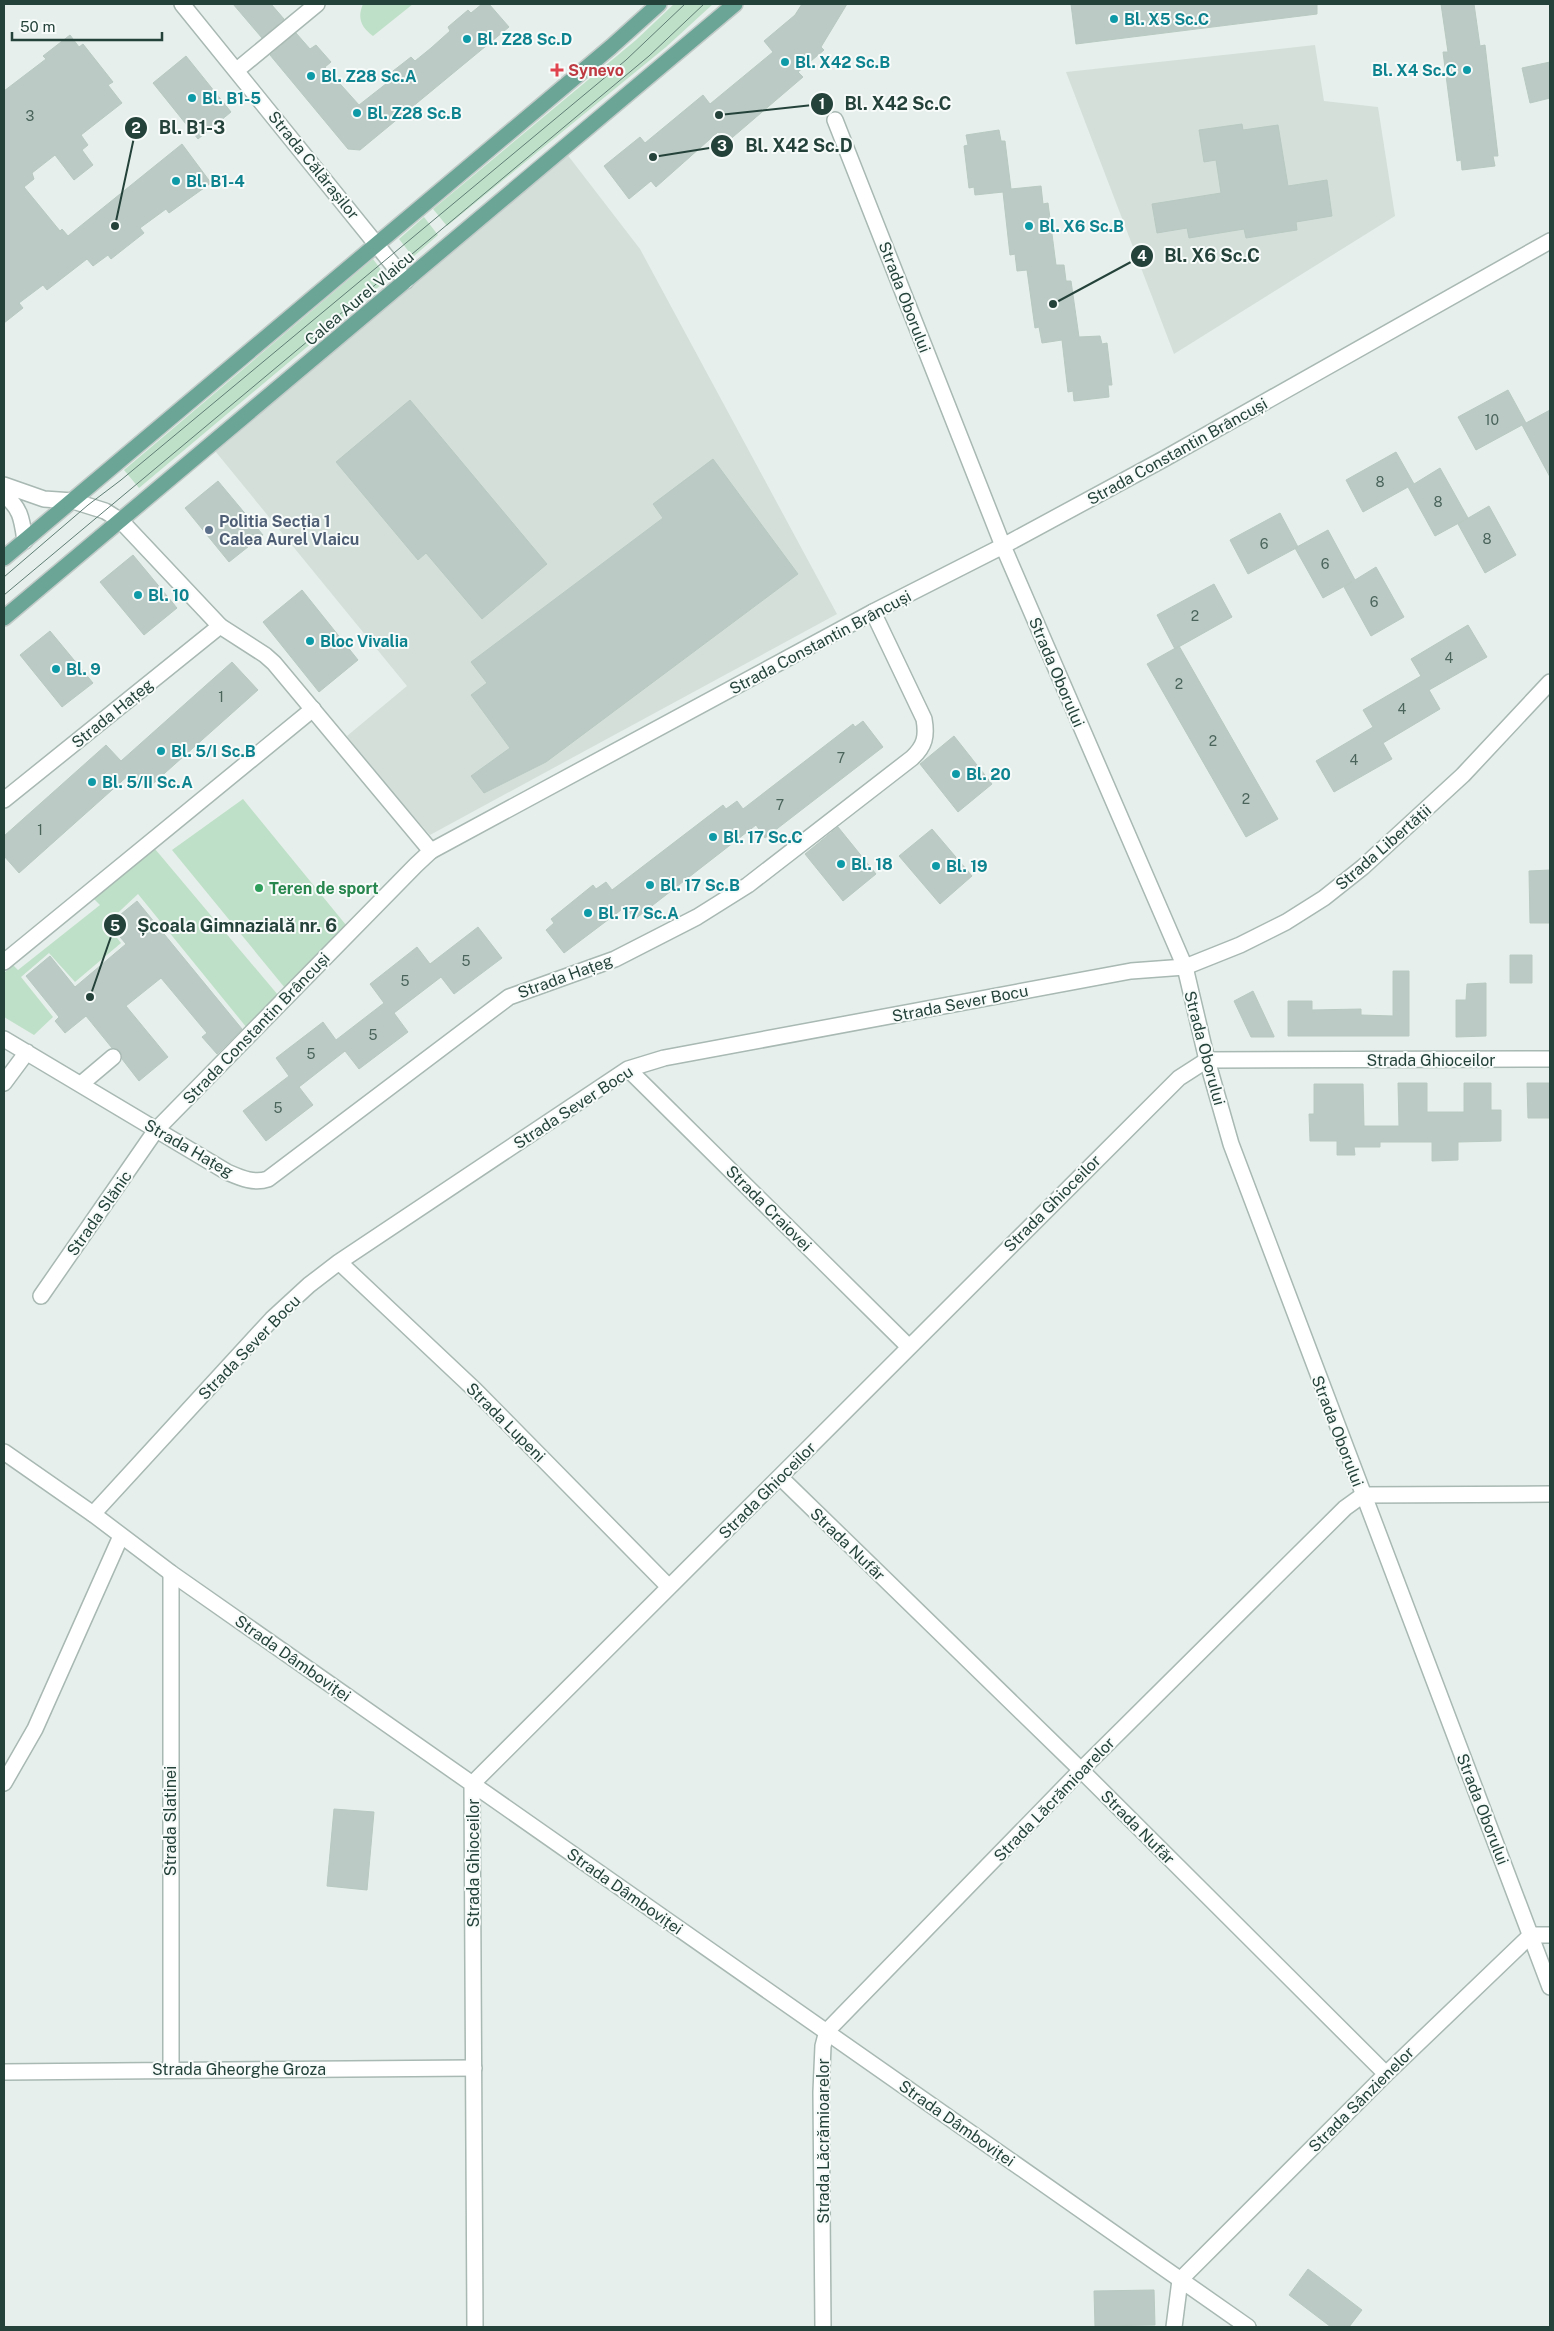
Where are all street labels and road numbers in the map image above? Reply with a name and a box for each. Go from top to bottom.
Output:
street label: Strada Călărașilor [264,107,363,223]
street label: Strada Oborului [875,239,934,355]
street label: Calea Aurel Vlaicu [301,247,418,349]
street label: Strada Constantin Brâncuși [1084,394,1271,509]
street label: Strada Constantin Brâncuși [726,586,914,698]
street label: Strada Oborului [1025,614,1088,730]
street label: Strada Hațeg [68,675,157,752]
street label: Strada Libertății [1332,801,1435,894]
street label: Strada Constantin Brâncuși [179,949,334,1108]
street label: Strada Hațeg [515,951,615,1002]
street label: Strada Sever Bocu [890,981,1030,1026]
street label: Strada Oborului [1180,989,1229,1107]
street label: Strada Ghioceilor [1366,1051,1496,1070]
street label: Strada Sever Bocu [510,1062,636,1153]
street label: Strada Hațeg [141,1115,237,1182]
street label: Strada Ghioceilor [1000,1151,1105,1256]
street label: Strada Craiovei [722,1162,815,1255]
street label: Strada Slănic [63,1167,136,1260]
street label: Strada Sever Bocu [195,1291,304,1404]
street label: Strada Oborului [1308,1373,1367,1489]
street label: Strada Lupeni [462,1379,549,1466]
street label: Strada Ghioceilor [715,1438,820,1543]
street label: Strada Nufăr [806,1504,889,1585]
street label: Strada Dâmboviței [231,1611,354,1705]
street label: Strada Lăcrămioarelor [990,1733,1119,1865]
street label: Strada Oborului [1453,1751,1512,1867]
street label: Strada Slatinei [161,1766,180,1876]
street label: Strada Nufăr [1097,1786,1179,1868]
street label: Strada Ghioceilor [464,1798,483,1928]
street label: Strada Dâmboviței [563,1844,686,1938]
street label: Strada Sânzienelor [1305,2043,1418,2156]
street label: Strada Lăcrămioarelor [814,2058,833,2224]
street label: Strada Gheorghe Groza [152,2060,326,2079]
street label: Strada Dâmboviței [895,2076,1018,2170]

